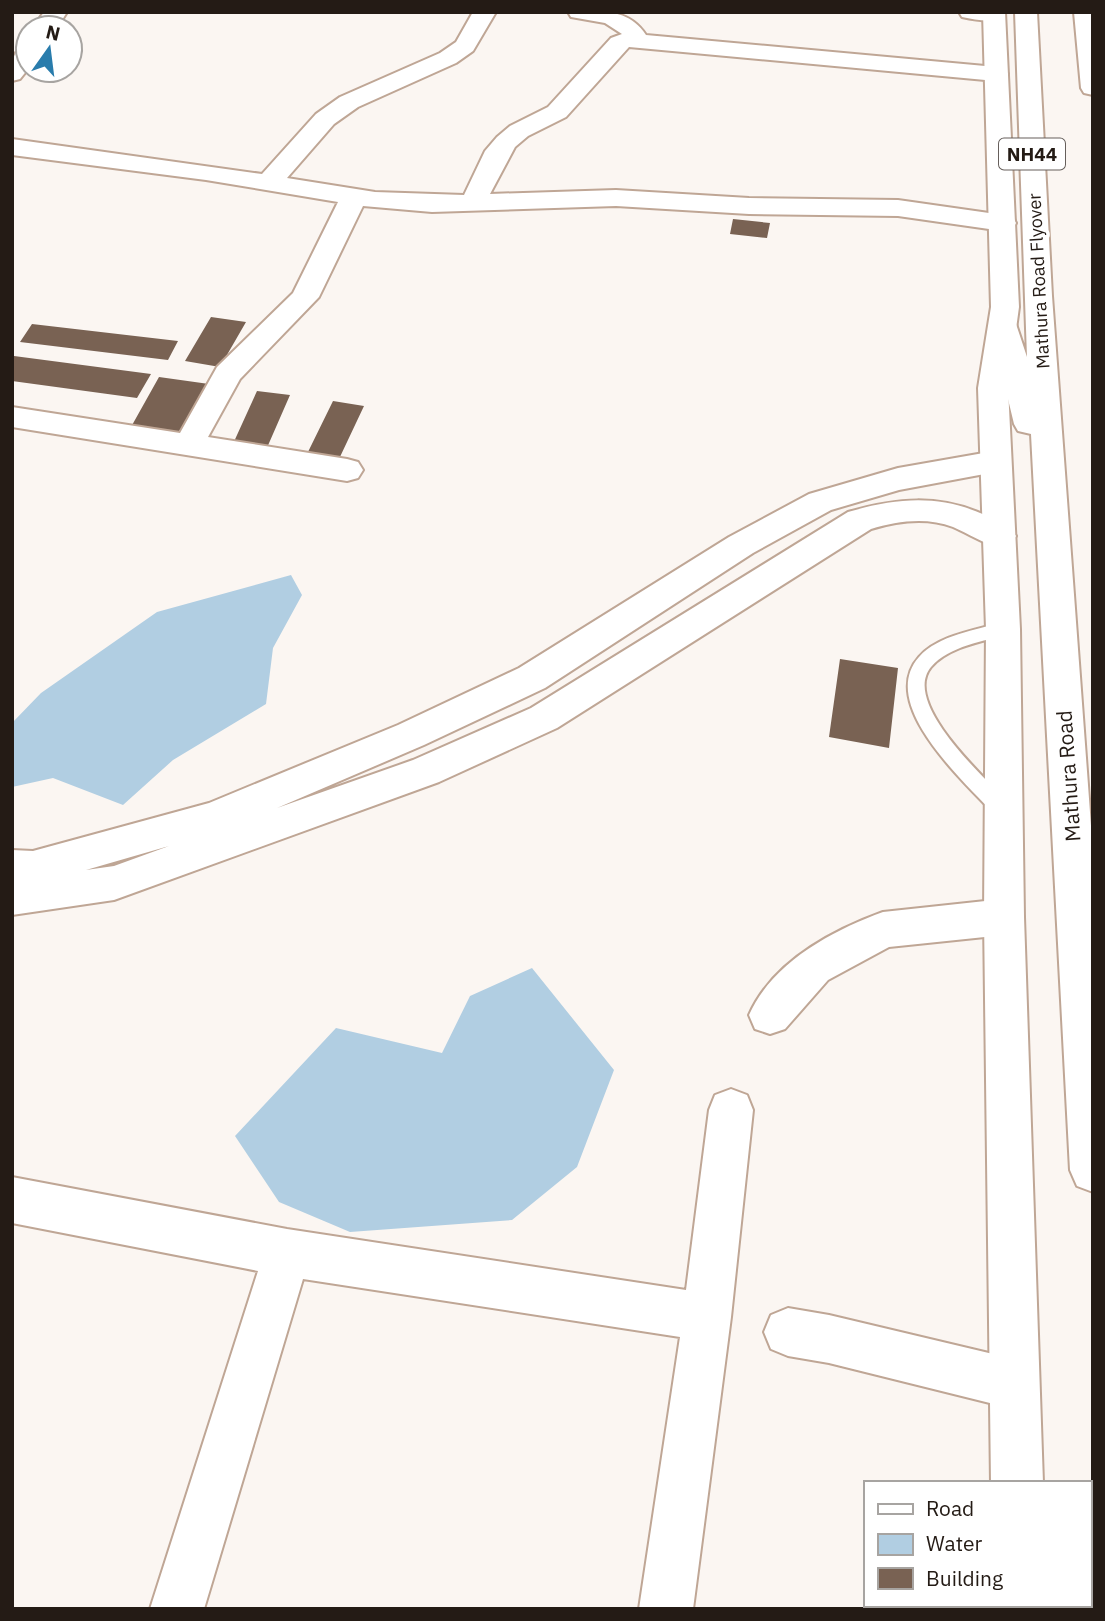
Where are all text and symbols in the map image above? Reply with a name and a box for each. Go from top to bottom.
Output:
north arrow [14,14,84,84]
text: N [44,19,63,46]
road number: NH44 [999,138,1065,170]
street label: Mathura Road Flyover [1022,192,1055,369]
street label: Mathura Road [1049,709,1087,843]
legend [864,1481,1091,1607]
text: Road [926,1494,974,1522]
text: Water [926,1529,983,1557]
text: Building [926,1564,1003,1592]

